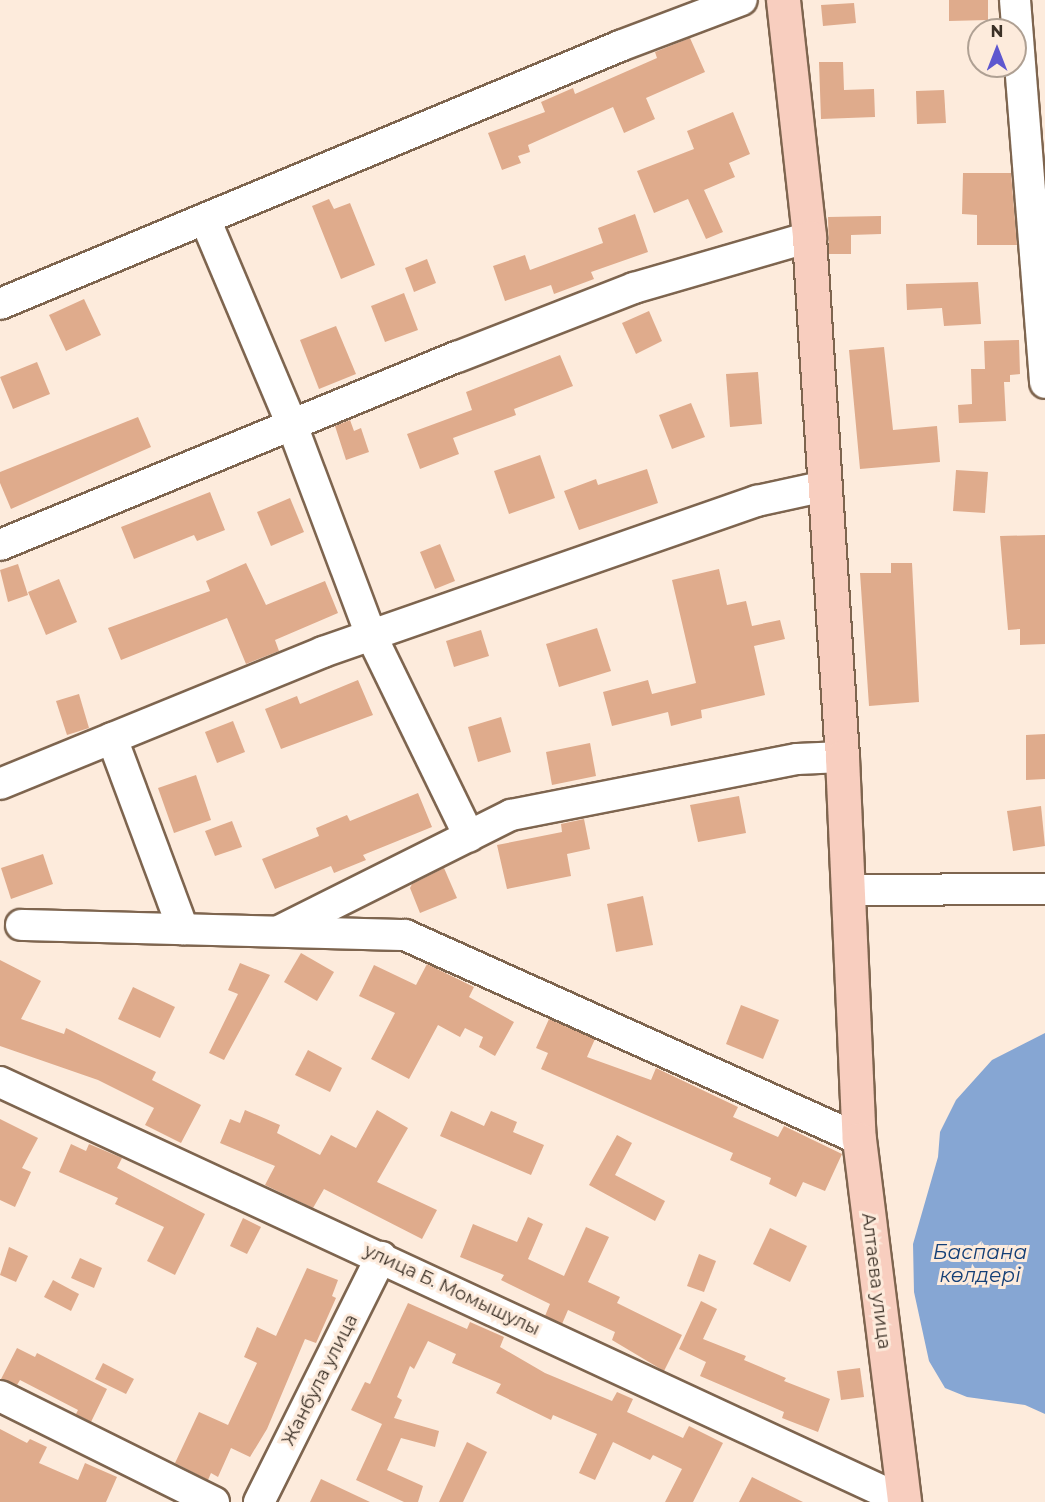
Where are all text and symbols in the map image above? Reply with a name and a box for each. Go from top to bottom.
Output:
north arrow [967,18,1027,78]
text: N [991,22,1003,41]
street label: Алтаева улица [857,1212,895,1350]
street label: улица Б. Момышулы [361,1240,543,1340]
water label: Баспана көлдері [933,1241,1027,1288]
street label: Жанбула улица [278,1311,362,1449]

